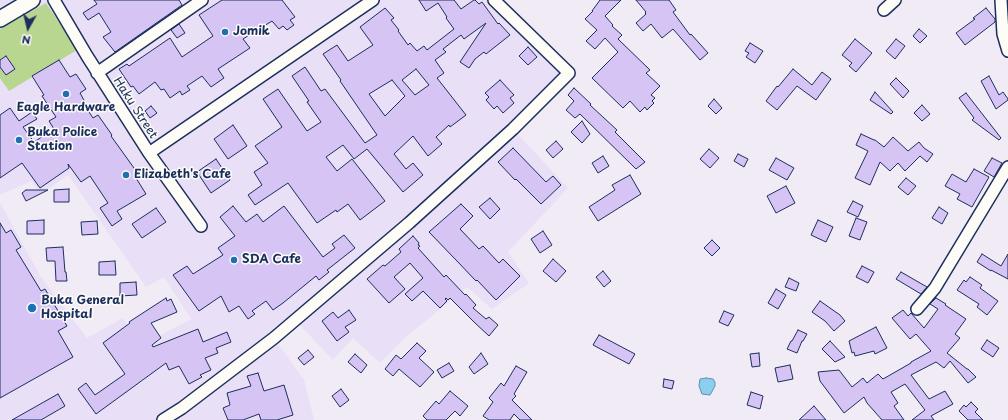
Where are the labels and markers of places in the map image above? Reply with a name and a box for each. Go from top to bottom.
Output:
place label: Jomik [233,25,270,39]
marker: Jomik [220,27,230,37]
marker: Eagle Hardware [61,89,71,99]
place label: Eagle Hardware [17,101,115,115]
place label: Buka Police Station [27,126,97,154]
marker: Buka Police Station [14,135,24,145]
place label: Elizabeth's Cafe [134,168,231,182]
marker: Elizabeth's Cafe [121,170,131,180]
place label: SDA Cafe [242,253,301,267]
marker: SDA Cafe [229,255,239,265]
place label: Buka General Hospital [41,294,124,322]
marker: Buka General Hospital [26,302,38,314]

